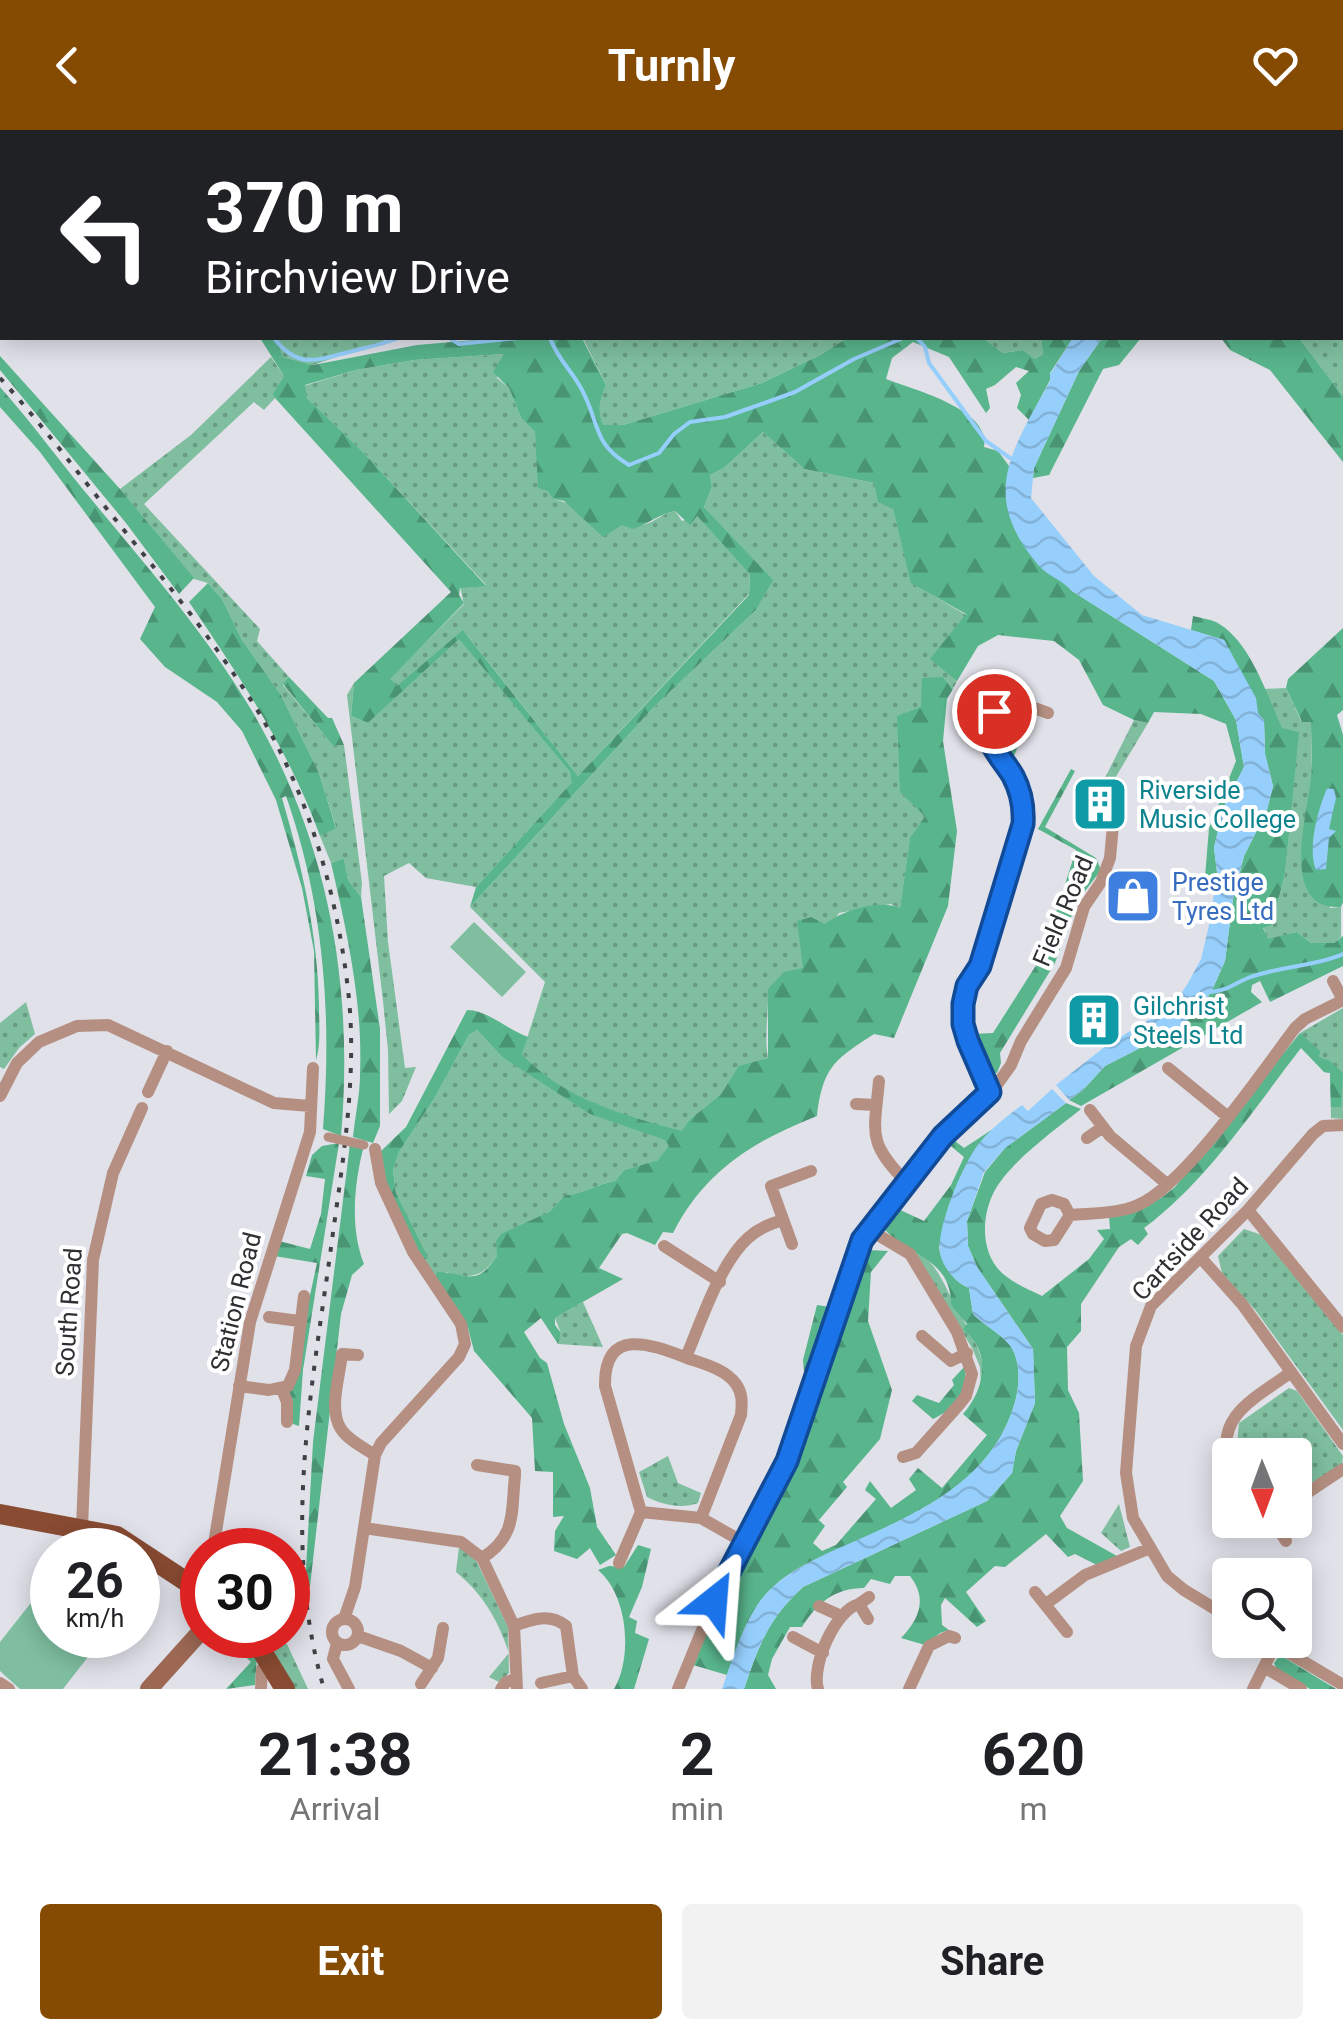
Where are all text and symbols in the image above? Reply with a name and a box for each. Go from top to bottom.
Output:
icon: back [40,38,95,93]
icon: heart [1248,38,1303,93]
text: Turnly [608,39,735,92]
text: 370 m [205,167,404,249]
icon: left [40,170,170,300]
text: Birchview Drive [205,251,510,304]
pin [952,669,1037,754]
icon: arrive [967,684,1022,739]
building icon: Riverside Music College [1070,774,1130,834]
place label: Riverside Music College [1139,776,1296,834]
street label: Field Road [1027,852,1099,970]
shop icon: Prestige Tyres Ltd [1103,866,1163,926]
place label: Prestige Tyres Ltd [1172,868,1274,926]
building icon: Gilchrist Steels Ltd [1064,990,1124,1050]
place label: Gilchrist Steels Ltd [1133,992,1243,1050]
street label: Cartside Road [1126,1172,1254,1306]
street label: Station Road [205,1229,267,1375]
street label: South Road [50,1247,88,1377]
north arrow [1212,1438,1312,1538]
map controls [1212,1438,1312,1658]
speed limit sign: 30 [180,1528,310,1658]
position arrow [662,1549,766,1653]
text: 26 [66,1552,124,1610]
button: search [1212,1558,1312,1658]
text: km/h [66,1604,124,1633]
text: 21:38 [258,1719,413,1790]
text: 2 [680,1719,714,1790]
text: 620 [982,1719,1085,1790]
text: Arrival [290,1790,381,1828]
text: min [670,1790,724,1828]
text: m [1019,1790,1047,1828]
button: Exit [40,1904,662,2019]
button: Share [682,1904,1303,2019]

